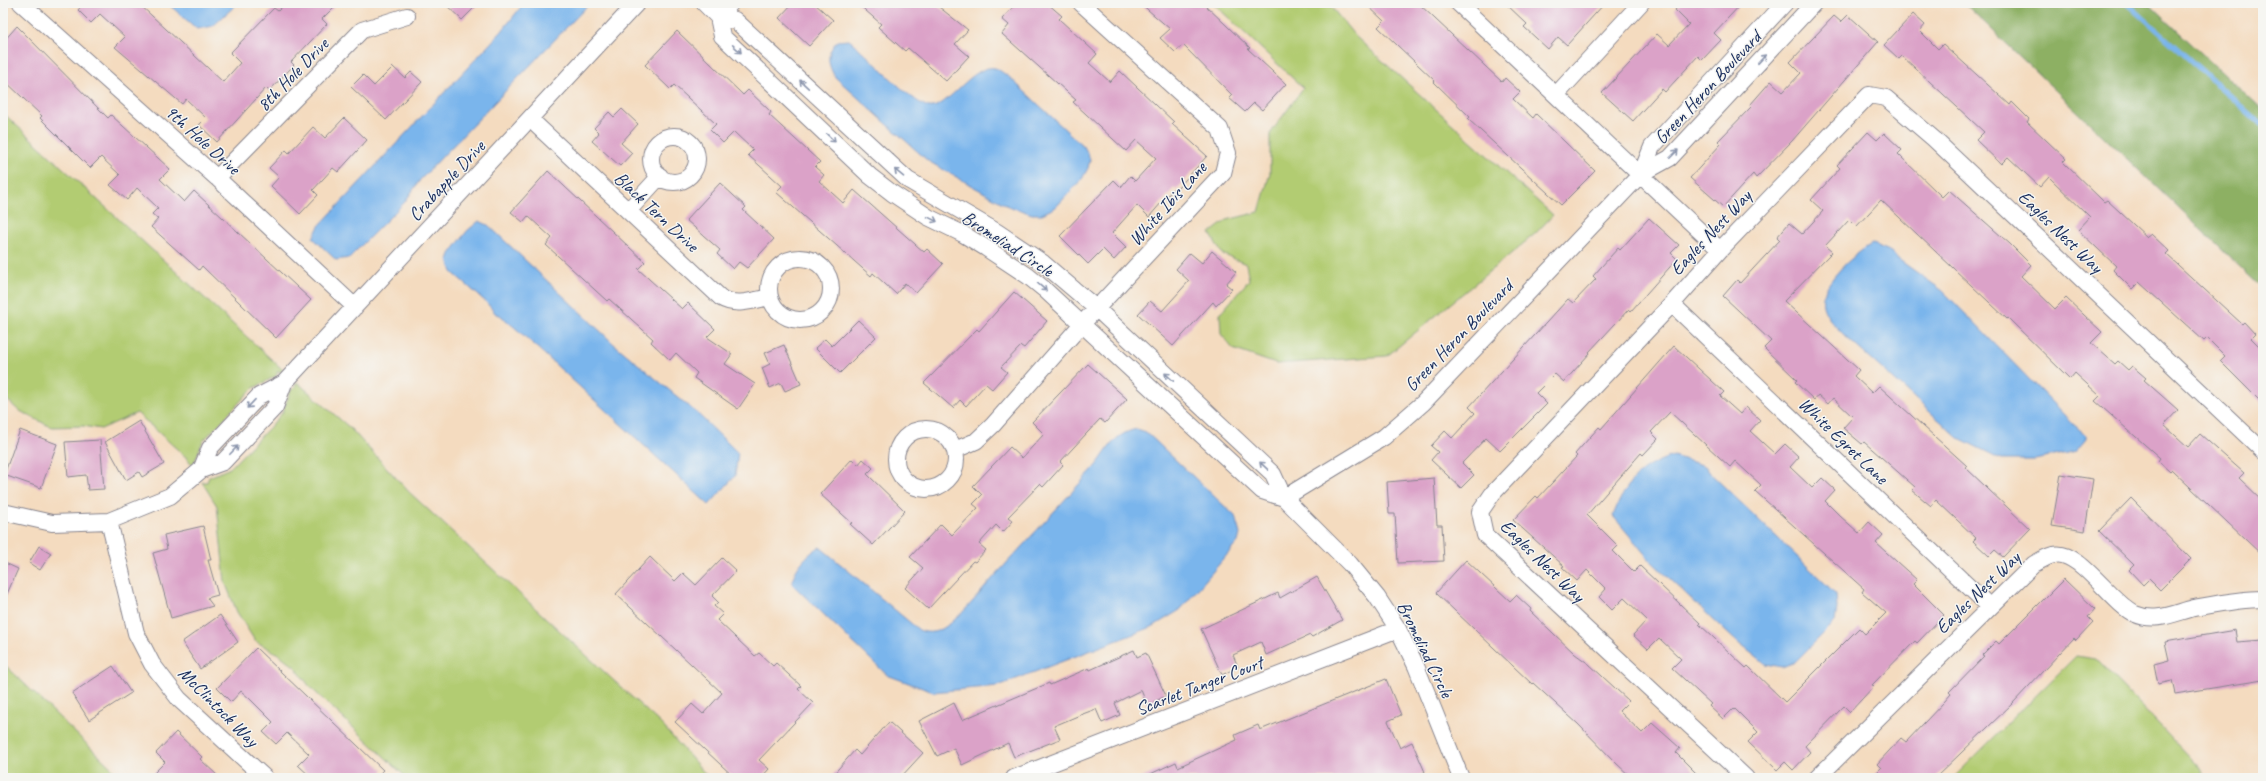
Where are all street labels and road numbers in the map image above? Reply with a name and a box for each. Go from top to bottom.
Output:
street label: Green Heron Boulevard [1649,23,1769,149]
street label: 8th Hole Drive [252,31,335,117]
street label: 9th Hole Drive [160,100,246,181]
street label: Crabapple Drive [403,134,492,226]
street label: White Ibis Lane [1124,155,1213,251]
street label: Black Tern Drive [609,166,705,258]
street label: Eagles Nest Way [1665,184,1758,281]
street label: Eagles Nest Way [2013,185,2109,279]
street label: Bromeliad Circle [957,205,1059,283]
street label: Green Heron Boulevard [1399,272,1521,397]
street label: White Egret Lane [1793,392,1894,491]
street label: Eagles Nest Way [1495,514,1591,608]
street label: Eagles Nest Way [1930,545,2026,639]
street label: Bromeliad Circle [1391,597,1460,703]
street label: Scarlet Tanger Court [1132,650,1269,721]
street label: McClintock Way [173,661,265,753]

